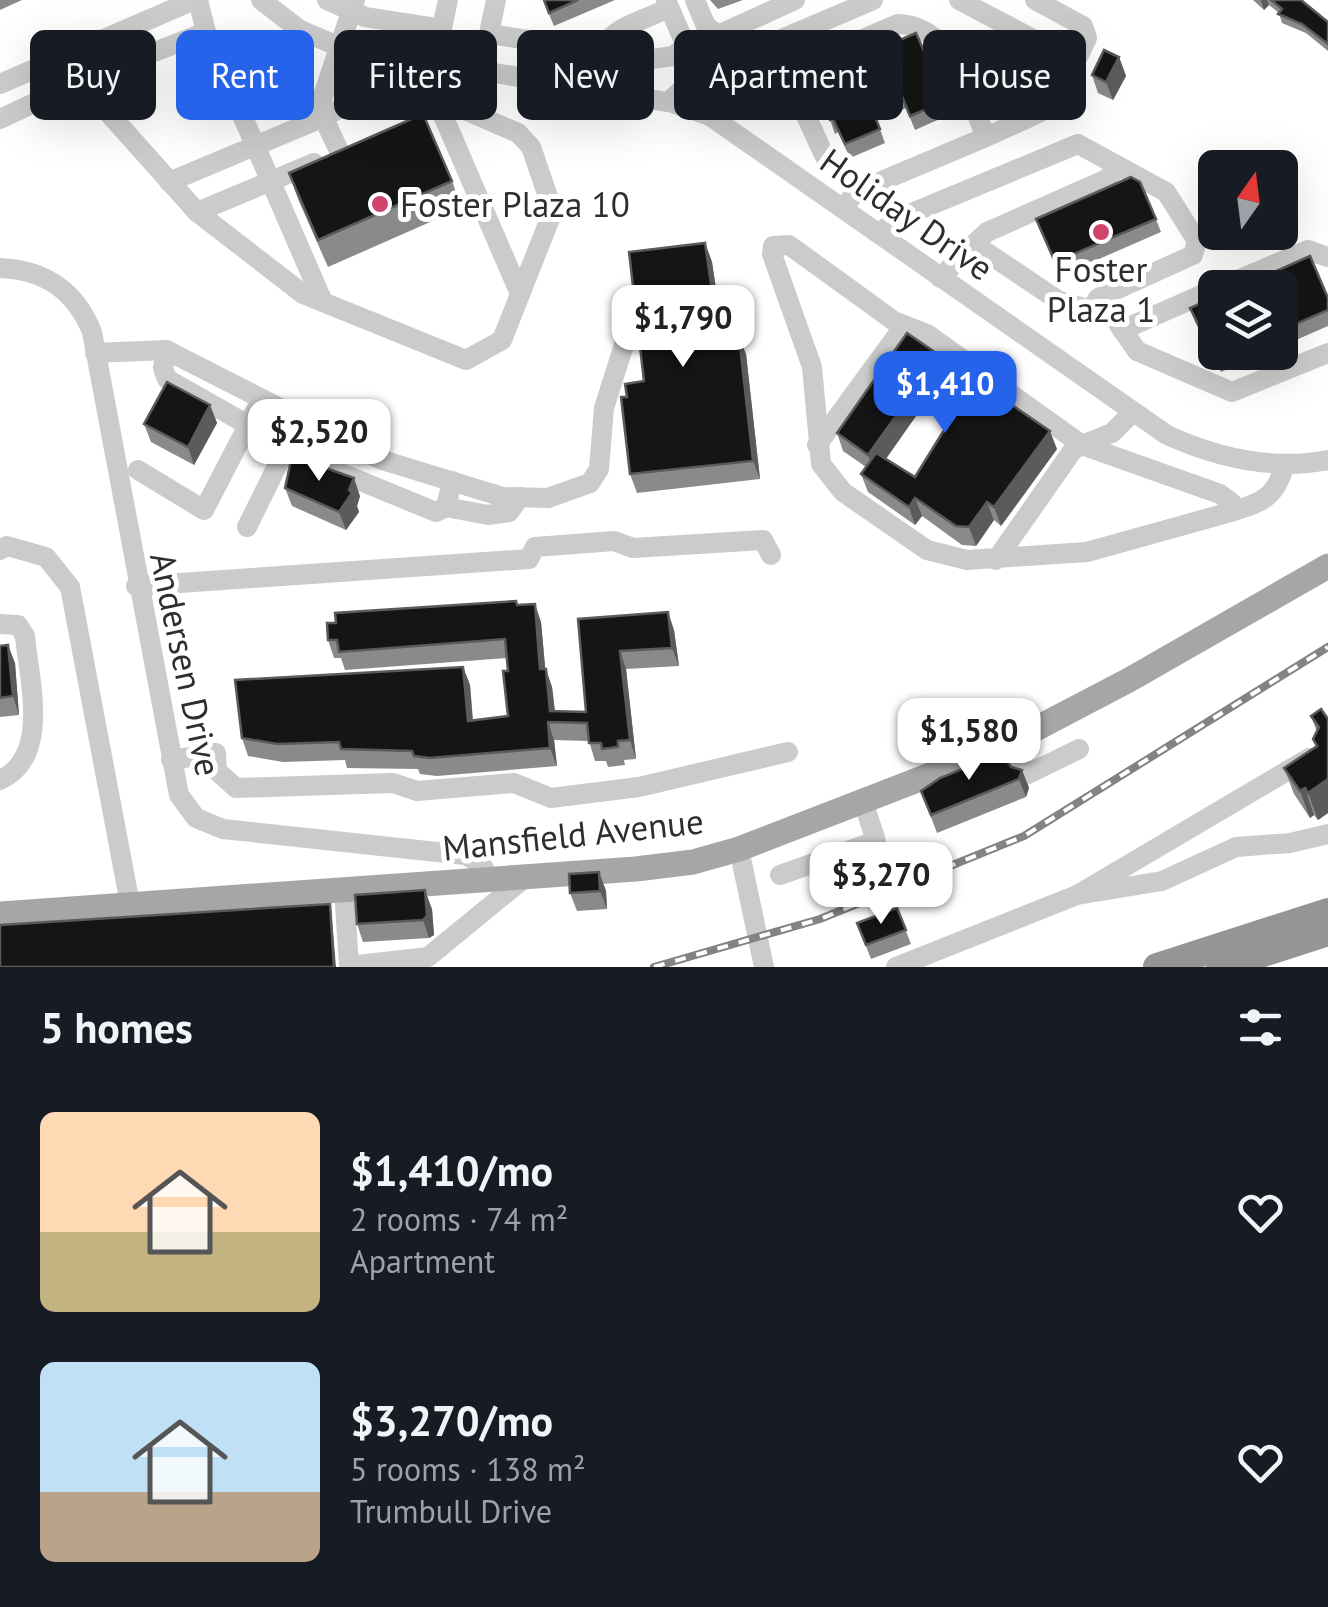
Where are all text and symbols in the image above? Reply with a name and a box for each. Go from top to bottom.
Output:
chip: Buy [30,30,156,120]
chip: Rent [176,30,314,120]
chip: Filters [334,30,497,120]
chip: New [517,30,654,120]
chip: Apartment [674,30,903,120]
chip: House [923,30,1086,120]
street label: Holiday Drive [812,138,1002,290]
north arrow [1198,150,1298,250]
map controls [1198,150,1298,370]
place label: Foster Plaza 10 [400,181,630,227]
marker: Foster Plaza 10 [369,193,391,215]
marker: Foster Plaza 1 [1090,221,1112,243]
place label: Foster Plaza 1 [1047,246,1155,332]
button: layers [1198,270,1298,370]
pin: $1,790 [602,285,764,370]
text: $1,790 [634,296,732,338]
pin: $1,410 [864,351,1026,436]
text: $1,410 [896,362,994,404]
pin: $2,520 [238,399,400,484]
text: $2,520 [270,410,368,452]
street label: Andersen Drive [140,548,232,780]
pin: $1,580 [888,698,1050,783]
text: $1,580 [920,709,1018,751]
street label: Mansfield Avenue [440,797,706,871]
pin: $3,270 [800,842,962,927]
text: $3,270 [832,853,930,895]
text: 5 homes [40,1000,193,1055]
icon: filters [1233,1000,1288,1055]
text: $1,410/mo [350,1143,553,1198]
icon: home [120,1152,240,1272]
icon: heart [1233,1185,1288,1240]
text: 2 rooms · 74 m² [350,1198,568,1240]
text: Apartment [350,1240,495,1282]
text: $3,270/mo [350,1393,553,1448]
icon: home [120,1402,240,1522]
icon: heart [1233,1435,1288,1490]
text: 5 rooms · 138 m² [350,1448,586,1490]
text: Trumbull Drive [350,1490,552,1532]

